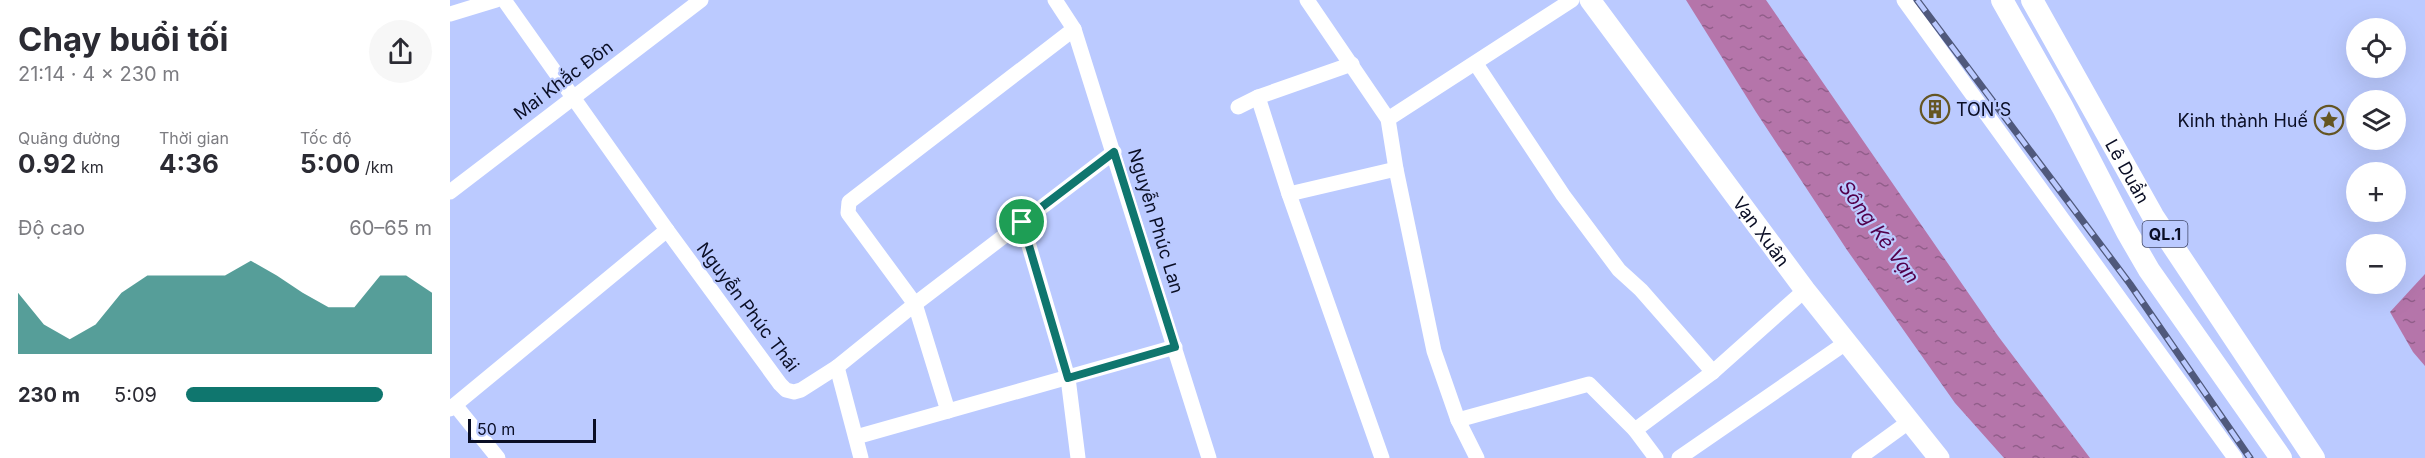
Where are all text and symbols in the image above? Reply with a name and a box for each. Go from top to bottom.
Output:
map controls [2346,18,2406,294]
button: locate [2346,18,2406,78]
text: Chạy buổi tối [18,19,229,59]
button: share [369,20,432,83]
street label: Mai Khắc Đôn [509,36,617,124]
text: 21:14 · 4 × 230 m [18,62,180,86]
button: layers [2346,90,2406,150]
building icon: TON'S [1919,93,1951,125]
place label: TON'S [1956,99,2011,120]
place icon: Kinh thành Huế [2313,104,2345,136]
place label: Kinh thành Huế [2177,110,2308,131]
text: Quãng đường [18,128,120,148]
text: Thời gian [159,128,229,148]
text: Tốc độ [300,128,352,148]
street label: Lê Duẩn [2101,135,2154,207]
street label: Nguyễn Phúc Lan [1124,146,1188,296]
text: 0.92 [18,148,76,179]
text: 4:36 [159,148,219,179]
text: 5:00 [300,148,360,179]
text: km [76,157,104,177]
text: /km [360,157,393,177]
button: + [2346,162,2406,222]
water label: Sông Kẻ Vạn [1834,176,1924,288]
street label: Vạn Xuân [1729,193,1794,270]
pin [996,196,1047,247]
icon: arrive [1005,205,1038,238]
text: Độ cao [18,216,85,240]
text: 60–65 m [349,216,432,240]
road number: QL.1 [2142,221,2188,247]
button: − [2346,234,2406,294]
street label: Nguyễn Phúc Thái [693,238,803,376]
text: 230 m [18,383,80,407]
text: 5:09 [114,383,157,407]
scale bar [468,416,596,444]
text: 50 m [477,419,515,439]

